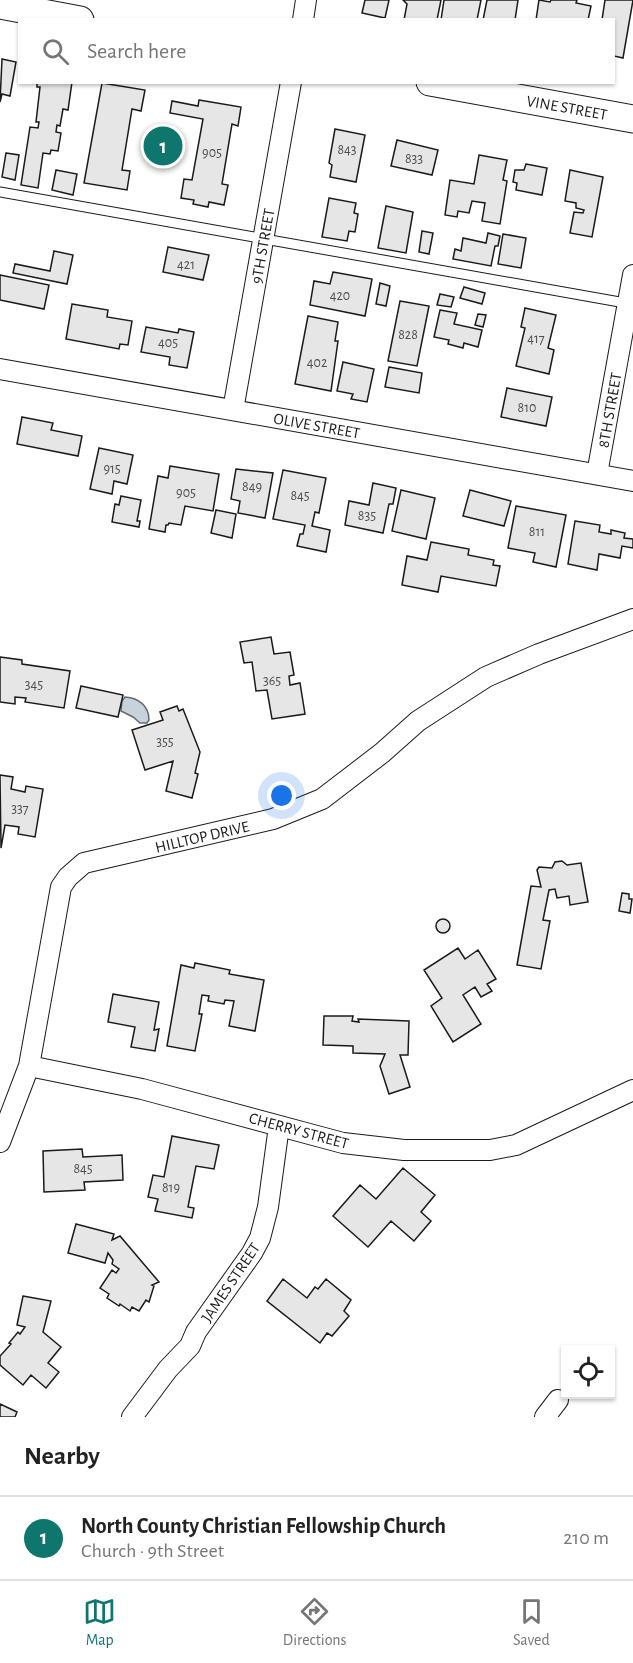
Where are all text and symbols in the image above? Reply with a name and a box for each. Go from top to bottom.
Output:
search box [18,18,615,84]
icon: search [39,35,72,68]
text: Search here [87,40,186,62]
street label: VINE STREET [525,93,609,123]
pin: 1 [144,124,182,168]
house number: 843 [337,143,357,157]
house number: 905 [202,146,222,160]
house number: 833 [405,152,423,166]
street label: 9TH STREET [248,207,278,285]
house number: 421 [177,258,195,272]
house number: 420 [330,289,350,303]
house number: 828 [398,328,418,342]
house number: 417 [527,332,545,346]
house number: 405 [158,336,178,350]
house number: 402 [307,356,327,370]
street label: 8TH STREET [595,371,625,449]
house number: 810 [518,401,536,415]
street label: OLIVE STREET [272,411,361,441]
house number: 915 [103,462,121,476]
house number: 849 [242,480,262,494]
house number: 905 [176,486,196,500]
house number: 845 [290,489,310,503]
house number: 835 [358,509,376,523]
house number: 811 [529,525,545,539]
house number: 365 [263,674,281,688]
house number: 345 [25,678,43,692]
house number: 355 [156,735,174,749]
your location [267,781,296,810]
house number: 337 [11,802,29,816]
street label: HILLTOP DRIVE [154,818,251,856]
street label: CHERRY STREET [247,1110,351,1152]
house number: 845 [73,1162,93,1176]
house number: 819 [162,1181,180,1195]
street label: JAMES STREET [198,1240,263,1325]
map controls [561,1345,615,1399]
button: locate [561,1345,615,1399]
text: Nearby [24,1443,100,1469]
text: North County Christian Fellowship Church [81,1515,446,1537]
text: 1 [40,1528,47,1548]
text: 210 m [563,1528,609,1548]
text: Church · 9th Street [81,1541,224,1561]
tab: Map [83,1595,116,1650]
tab: Directions [283,1595,347,1650]
tab: Saved [513,1595,550,1650]

